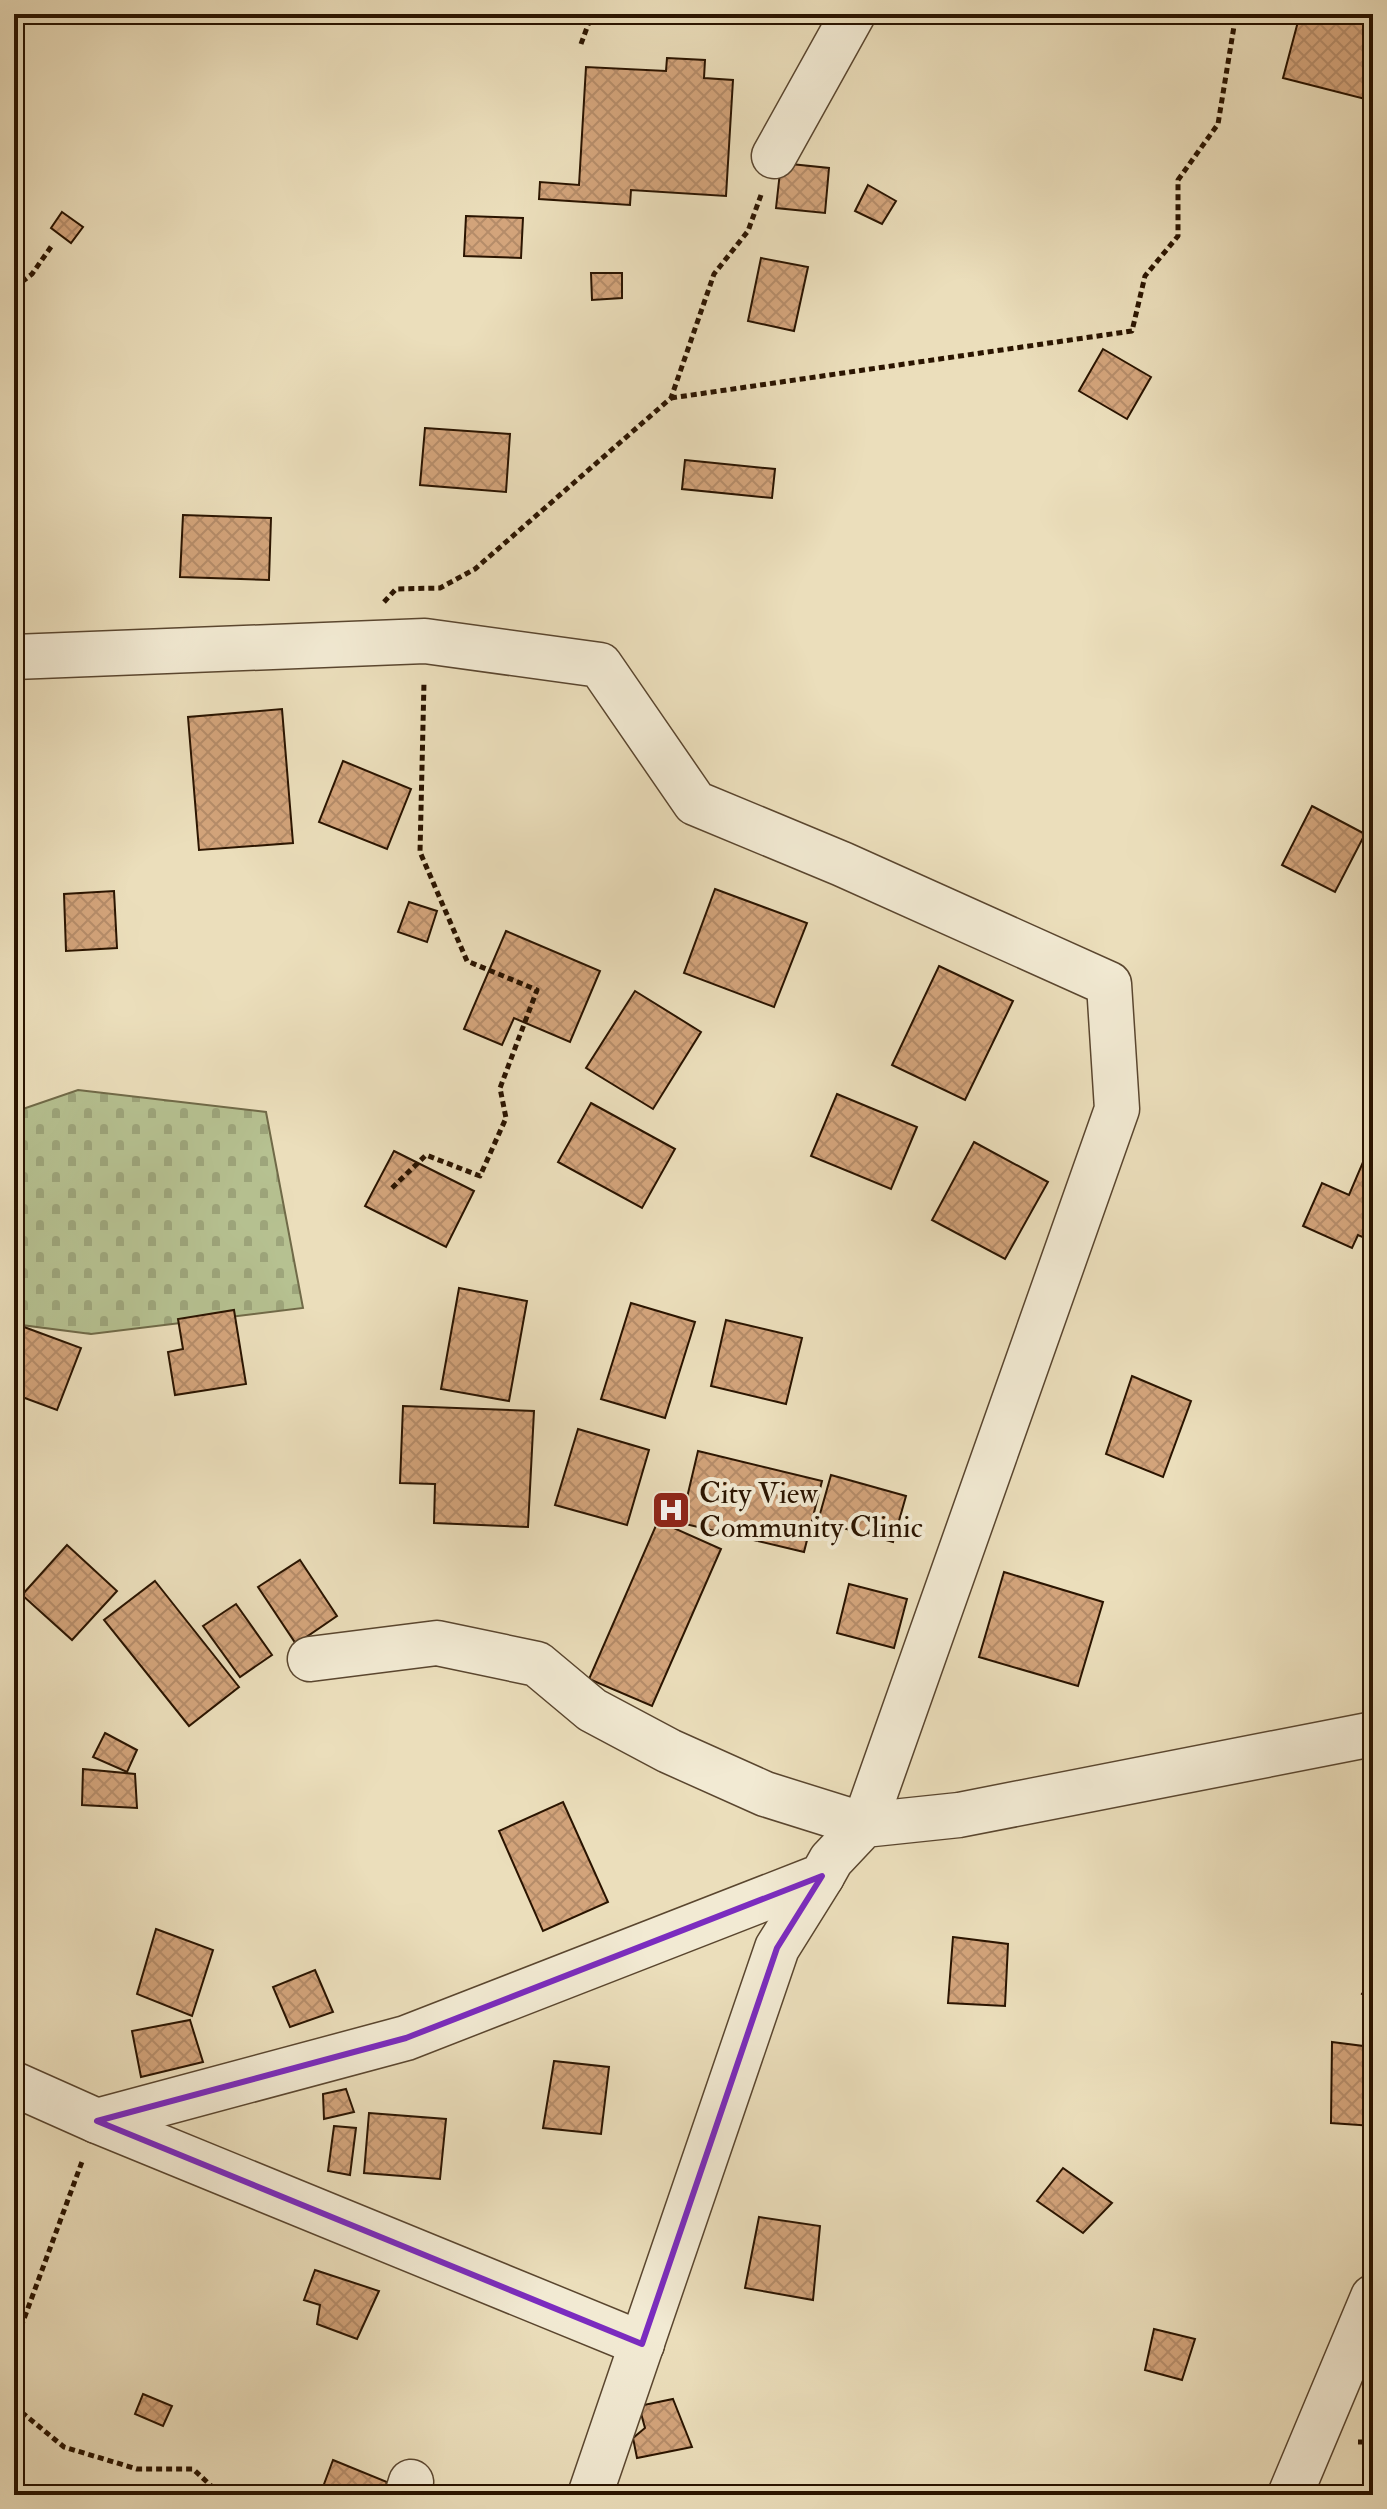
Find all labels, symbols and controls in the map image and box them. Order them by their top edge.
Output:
place label: City View Community Clinic [699,1475,923,1546]
hospital icon: City View Community Clinic [650,1489,692,1531]

